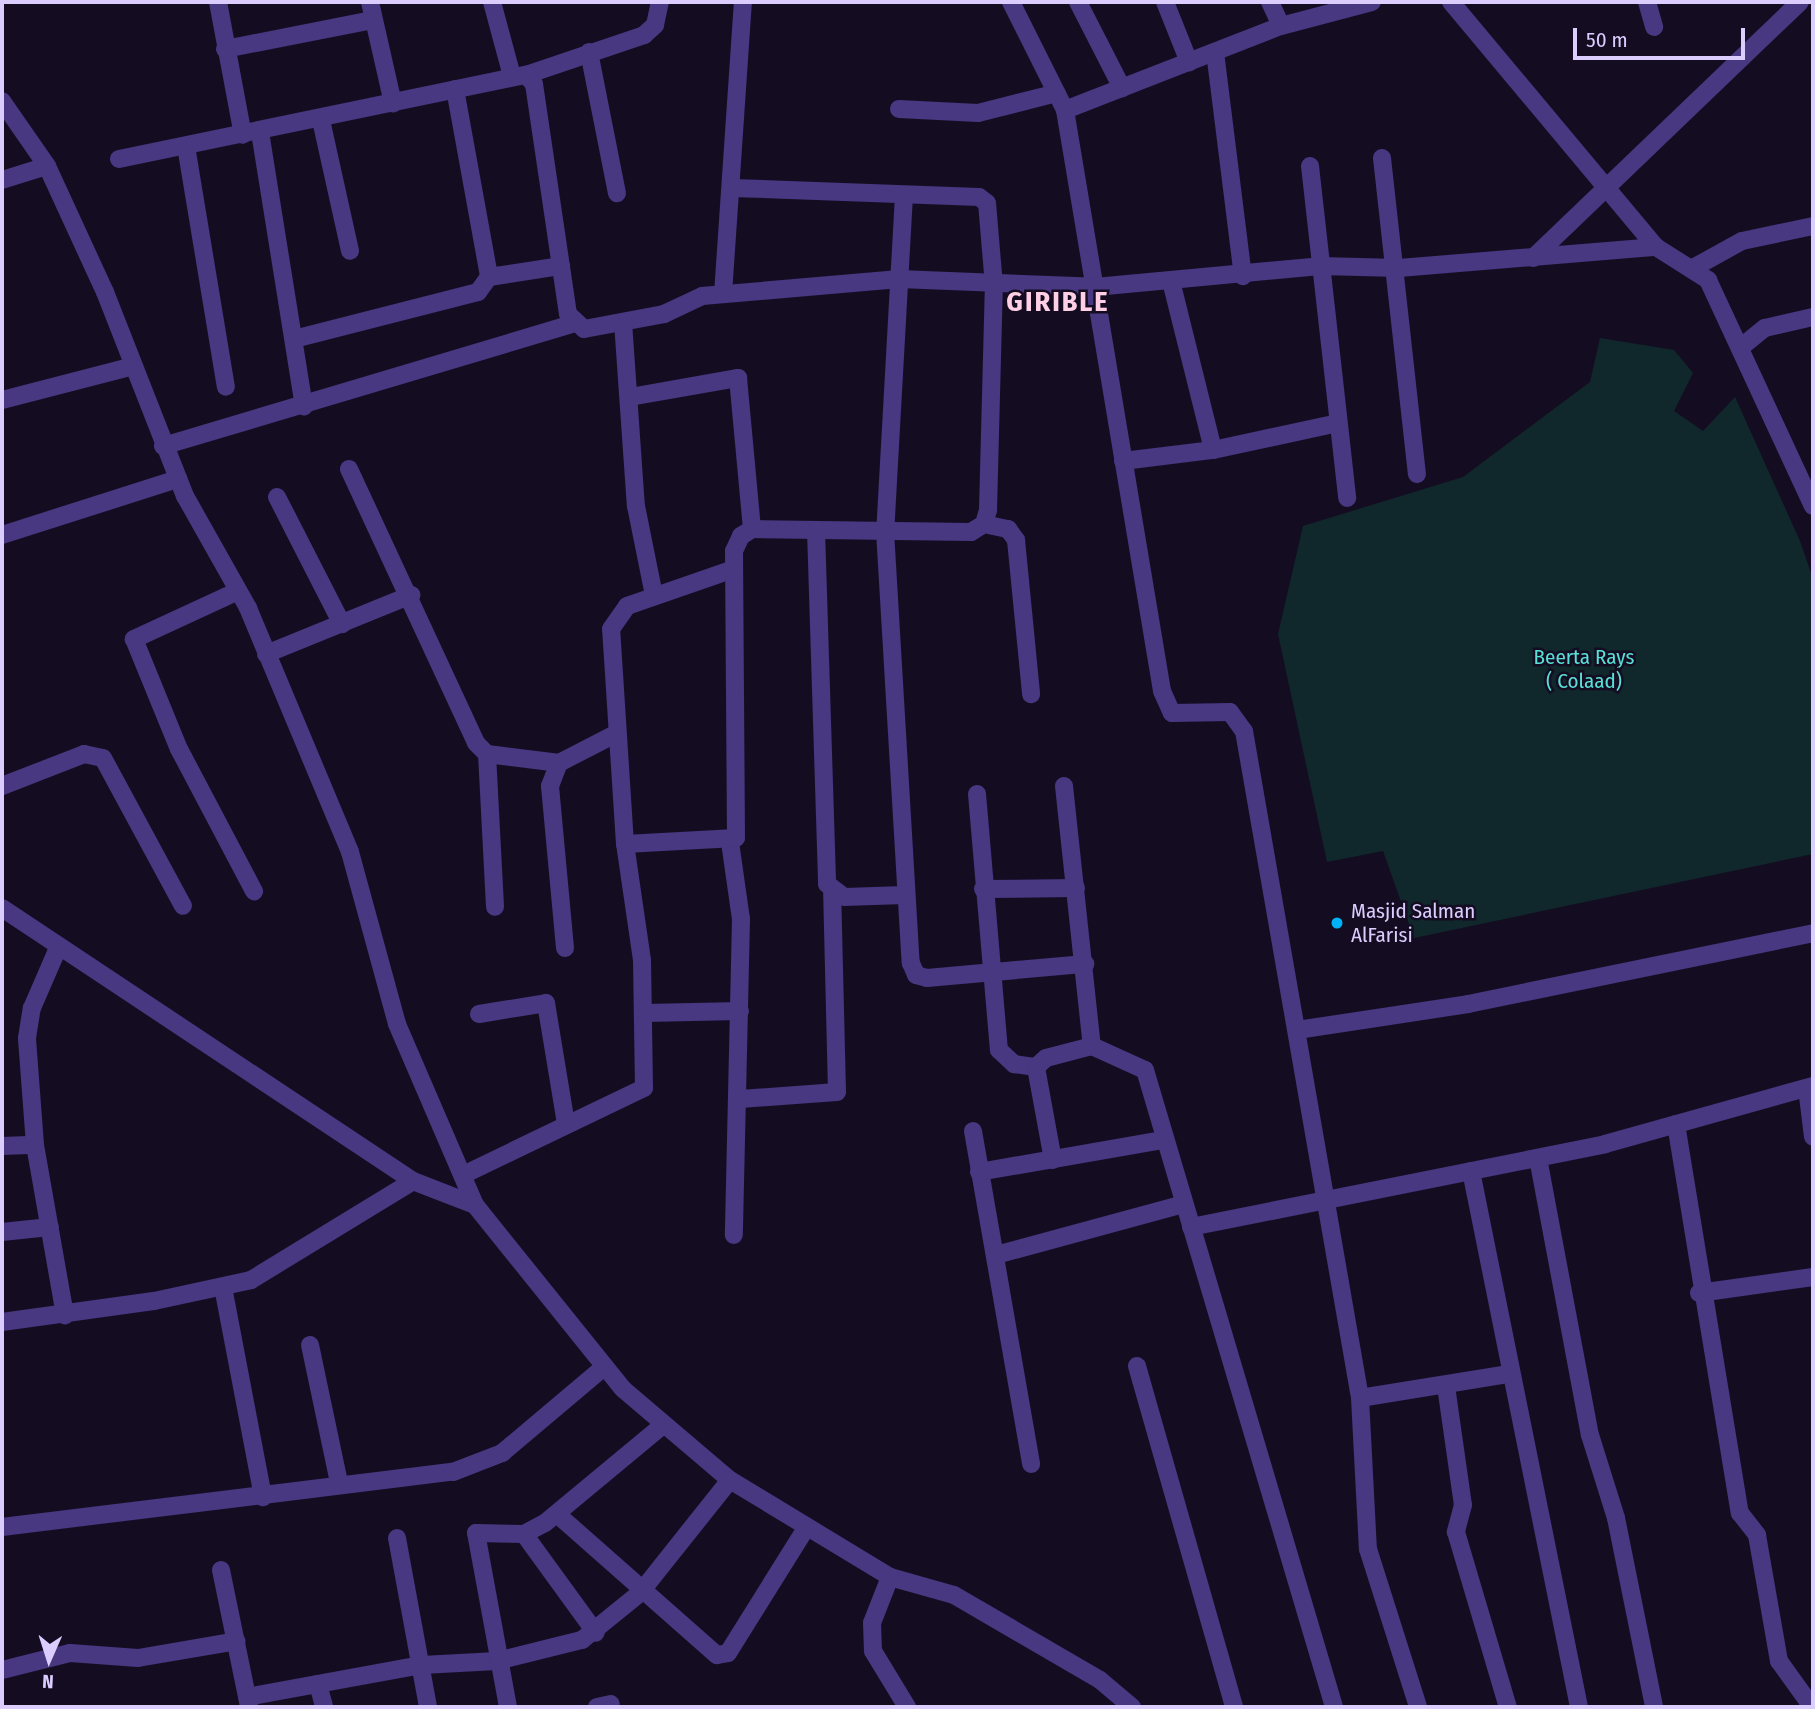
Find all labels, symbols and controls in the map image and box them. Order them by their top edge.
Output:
scale bar [1577,14,1748,58]
text: 50 m [1586,27,1628,53]
district label: GIRIBLE [1007,285,1109,319]
park label: Beerta Rays ( Colaad) [1534,644,1634,694]
place label: Masjid Salman AlFarisi [1351,898,1475,948]
marker: Masjid Salman AlFarisi [1329,915,1345,931]
north arrow [14,1625,84,1695]
text: N [42,1670,54,1693]

